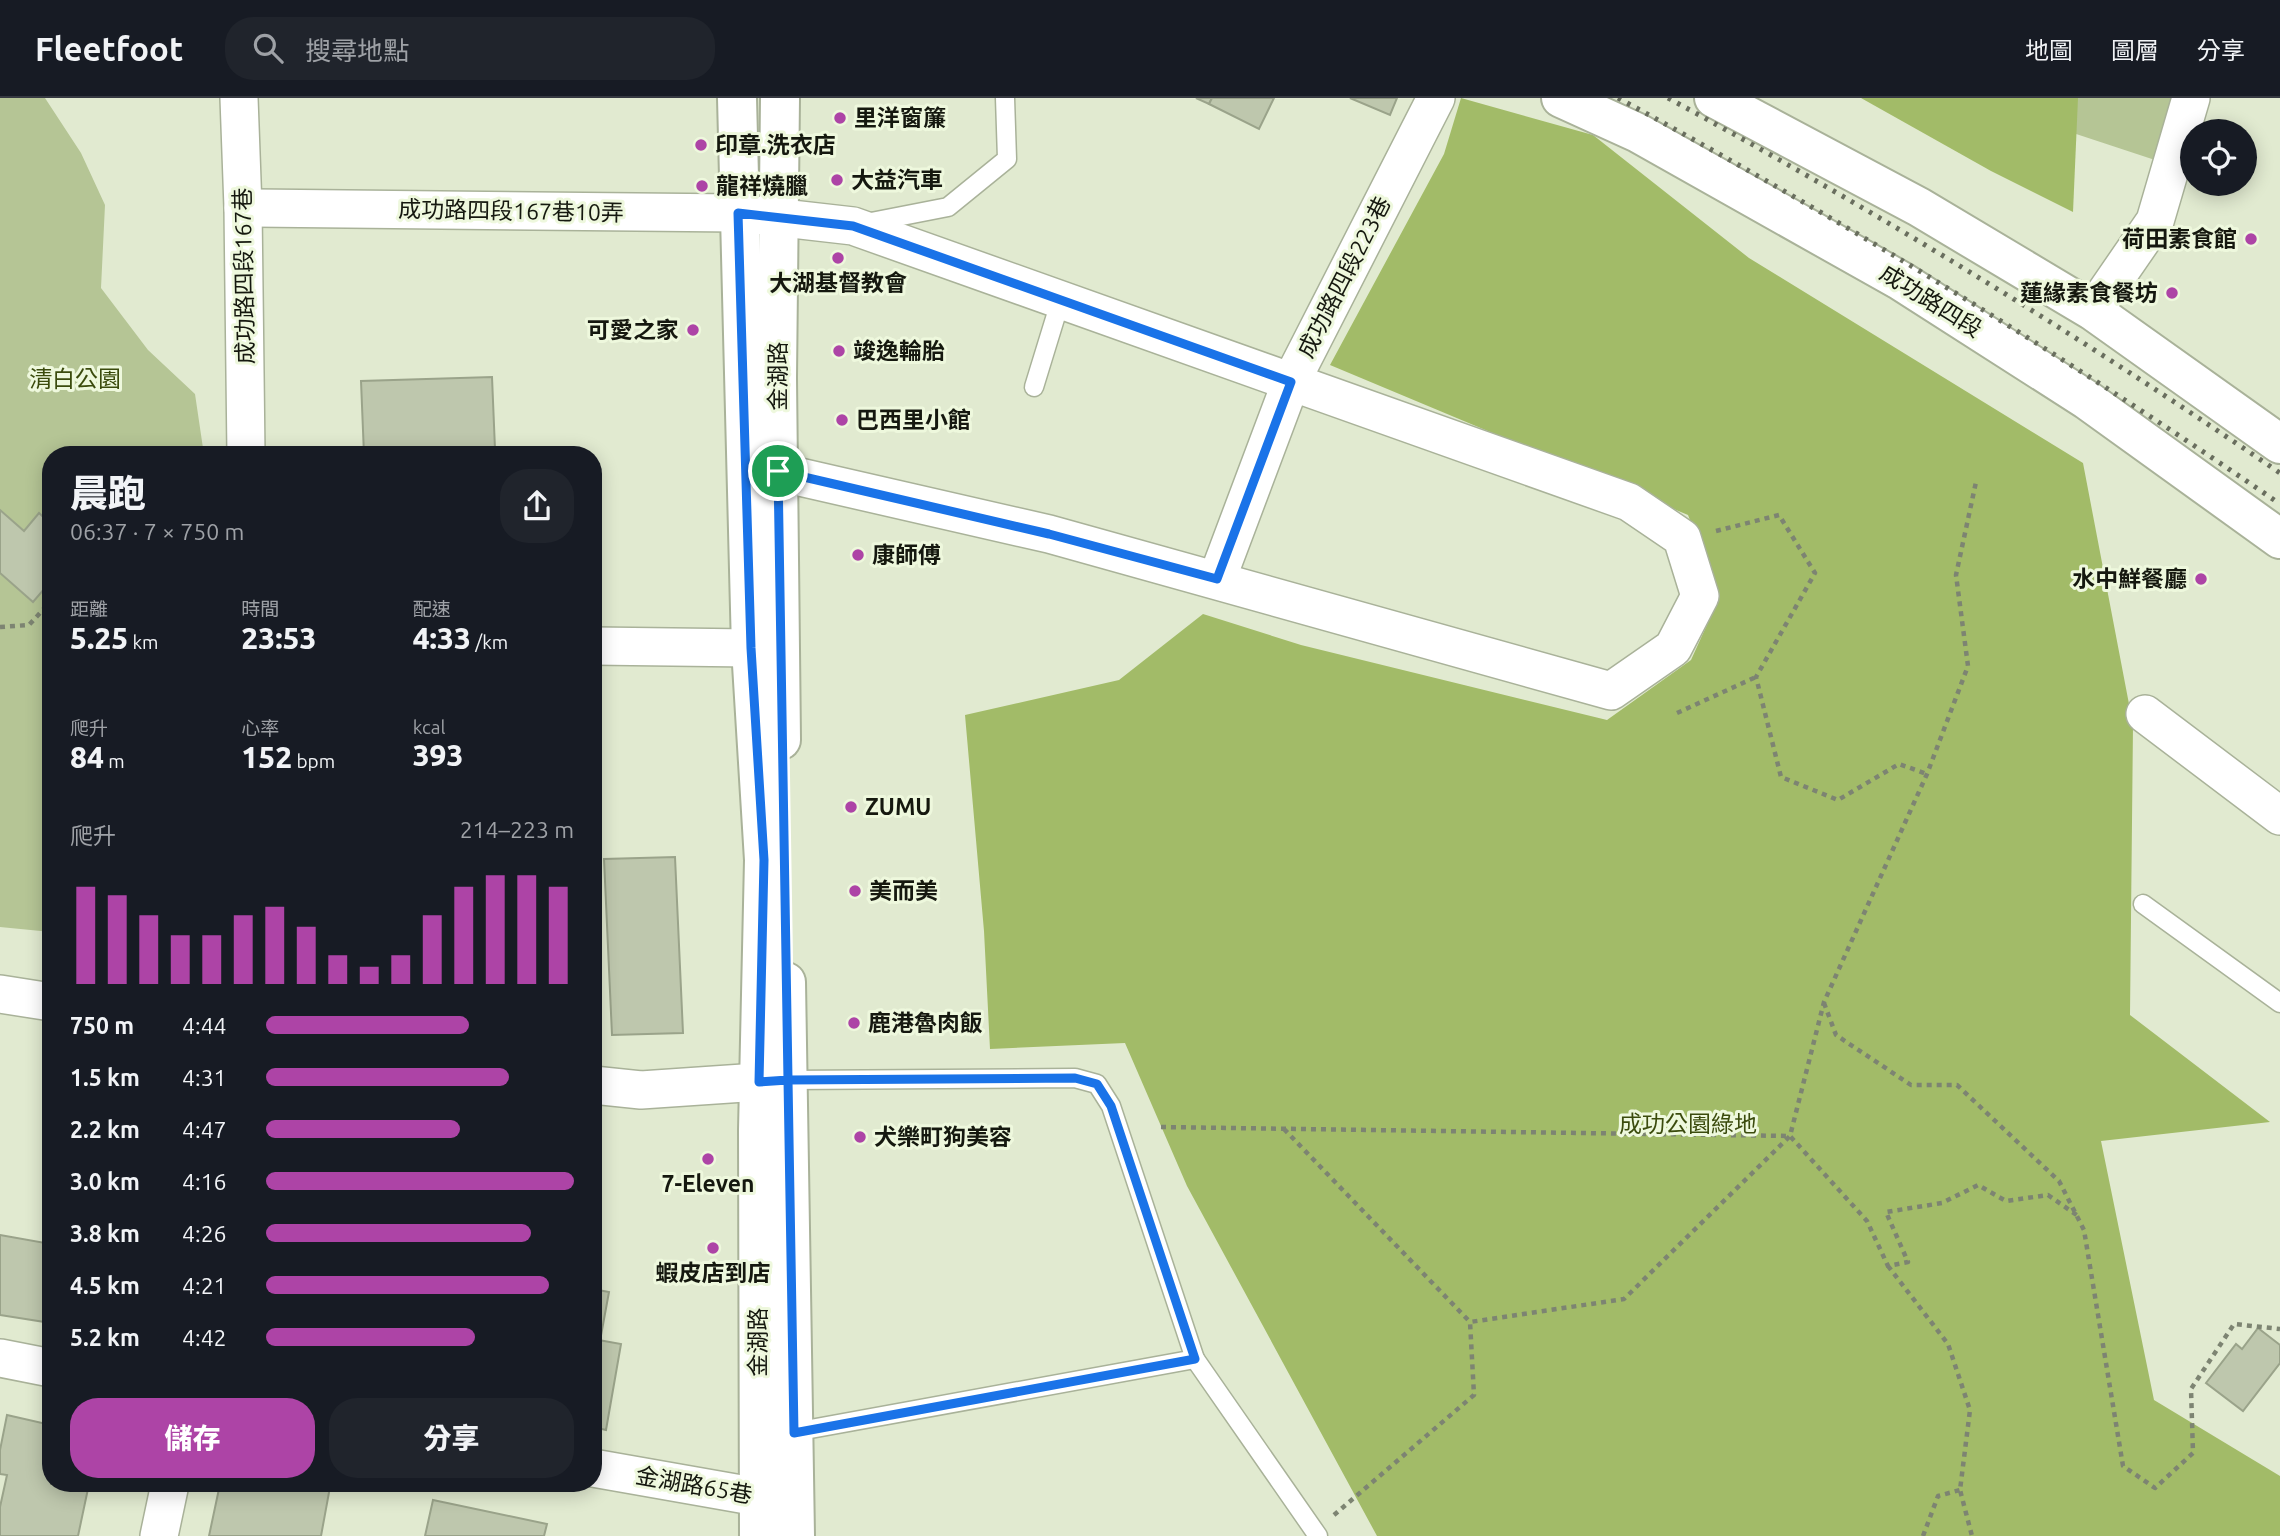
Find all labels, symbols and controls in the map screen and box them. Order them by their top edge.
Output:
search box [225,17,715,80]
icon: search [249,29,287,67]
text: Fleetfoot [35,30,183,67]
text: 搜尋地點 [305,36,409,65]
text: 地圖 [2025,37,2073,64]
text: 圖層 [2111,37,2159,64]
text: 分享 [2197,37,2245,64]
place label: 里洋窗簾 [854,105,946,130]
marker: 里洋窗簾 [832,110,848,126]
map controls [2180,119,2257,196]
button: locate [2180,119,2257,196]
place label: 印章.洗衣店 [715,132,836,157]
marker: 印章.洗衣店 [693,137,709,153]
place label: 大益汽車 [851,167,943,192]
marker: 大益汽車 [829,172,845,188]
place label: 龍祥燒臘 [716,173,808,198]
marker: 龍祥燒臘 [694,178,710,194]
street label: 成功路四段167巷 [229,187,258,365]
street label: 成功路四段223巷 [1292,192,1395,361]
street label: 成功路四段167巷10弄 [398,196,624,225]
place label: 荷田素食館 [2122,226,2237,251]
marker: 荷田素食館 [2243,231,2259,247]
marker: 大湖基督教會 [830,250,846,266]
street label: 成功路四段 [1876,260,1987,342]
place label: 大湖基督教會 [769,270,907,295]
place label: 蓮緣素食餐坊 [2020,280,2158,305]
marker: 蓮緣素食餐坊 [2164,285,2180,301]
place label: 可愛之家 [587,317,679,342]
marker: 可愛之家 [685,322,701,338]
place label: 竣逸輪胎 [853,338,945,363]
street label: 金湖路 [765,342,790,411]
marker: 竣逸輪胎 [831,343,847,359]
park label: 清白公園 [29,366,121,391]
place label: 巴西里小館 [856,407,971,432]
marker: 巴西里小館 [834,412,850,428]
pin [748,441,808,501]
icon: arrive [759,452,797,490]
button: share [500,469,574,543]
text: 晨跑 [70,472,146,514]
text: 06:37 · 7 × 750 m [70,519,244,544]
place label: 康師傅 [872,542,941,567]
marker: 康師傅 [850,547,866,563]
place label: 水中鮮餐廳 [2072,566,2187,591]
marker: 水中鮮餐廳 [2193,571,2209,587]
text: 距離 [70,598,108,620]
text: 時間 [241,598,279,620]
text: 配速 [413,598,451,620]
text: 5.25 [70,621,128,655]
text: 23:53 [241,621,316,655]
text: 4:33 [413,621,471,655]
text: km [128,631,158,653]
text: /km [471,631,508,653]
text: kcal [413,716,445,738]
text: 爬升 [70,717,108,739]
text: 心率 [241,717,279,739]
text: 393 [413,738,463,772]
text: 84 [70,740,104,774]
text: 152 [241,740,292,774]
text: m [104,750,125,772]
text: bpm [292,750,335,772]
place label: ZUMU [865,794,932,819]
marker: ZUMU [843,799,859,815]
text: 214–223 m [460,817,574,842]
text: 爬升 [70,823,116,848]
place label: 美而美 [869,878,938,903]
marker: 美而美 [847,883,863,899]
place label: 鹿港魯肉飯 [868,1010,983,1035]
text: 750 m [70,1013,134,1038]
text: 4:44 [182,1013,227,1038]
marker: 鹿港魯肉飯 [846,1015,862,1031]
text: 1.5 km [70,1065,140,1090]
text: 4:31 [182,1065,227,1090]
park label: 成功公園綠地 [1619,1111,1757,1136]
text: 2.2 km [70,1117,140,1142]
text: 4:47 [182,1117,227,1142]
place label: 犬樂町狗美容 [874,1124,1012,1149]
marker: 犬樂町狗美容 [852,1129,868,1145]
marker: 7-Eleven [700,1151,716,1167]
text: 3.0 km [70,1169,140,1194]
text: 4:16 [182,1169,227,1194]
place label: 7-Eleven [661,1171,755,1196]
text: 3.8 km [70,1221,140,1246]
text: 4:26 [182,1221,227,1246]
marker: 蝦皮店到店 [705,1240,721,1256]
place label: 蝦皮店到店 [656,1260,771,1285]
text: 4.5 km [70,1273,140,1298]
text: 4:21 [182,1273,227,1298]
street label: 金湖路 [745,1308,770,1377]
text: 5.2 km [70,1325,140,1350]
text: 4:42 [182,1325,227,1350]
button: 儲存 [70,1398,315,1478]
button: 分享 [329,1398,574,1478]
street label: 金湖路65巷 [634,1462,754,1507]

